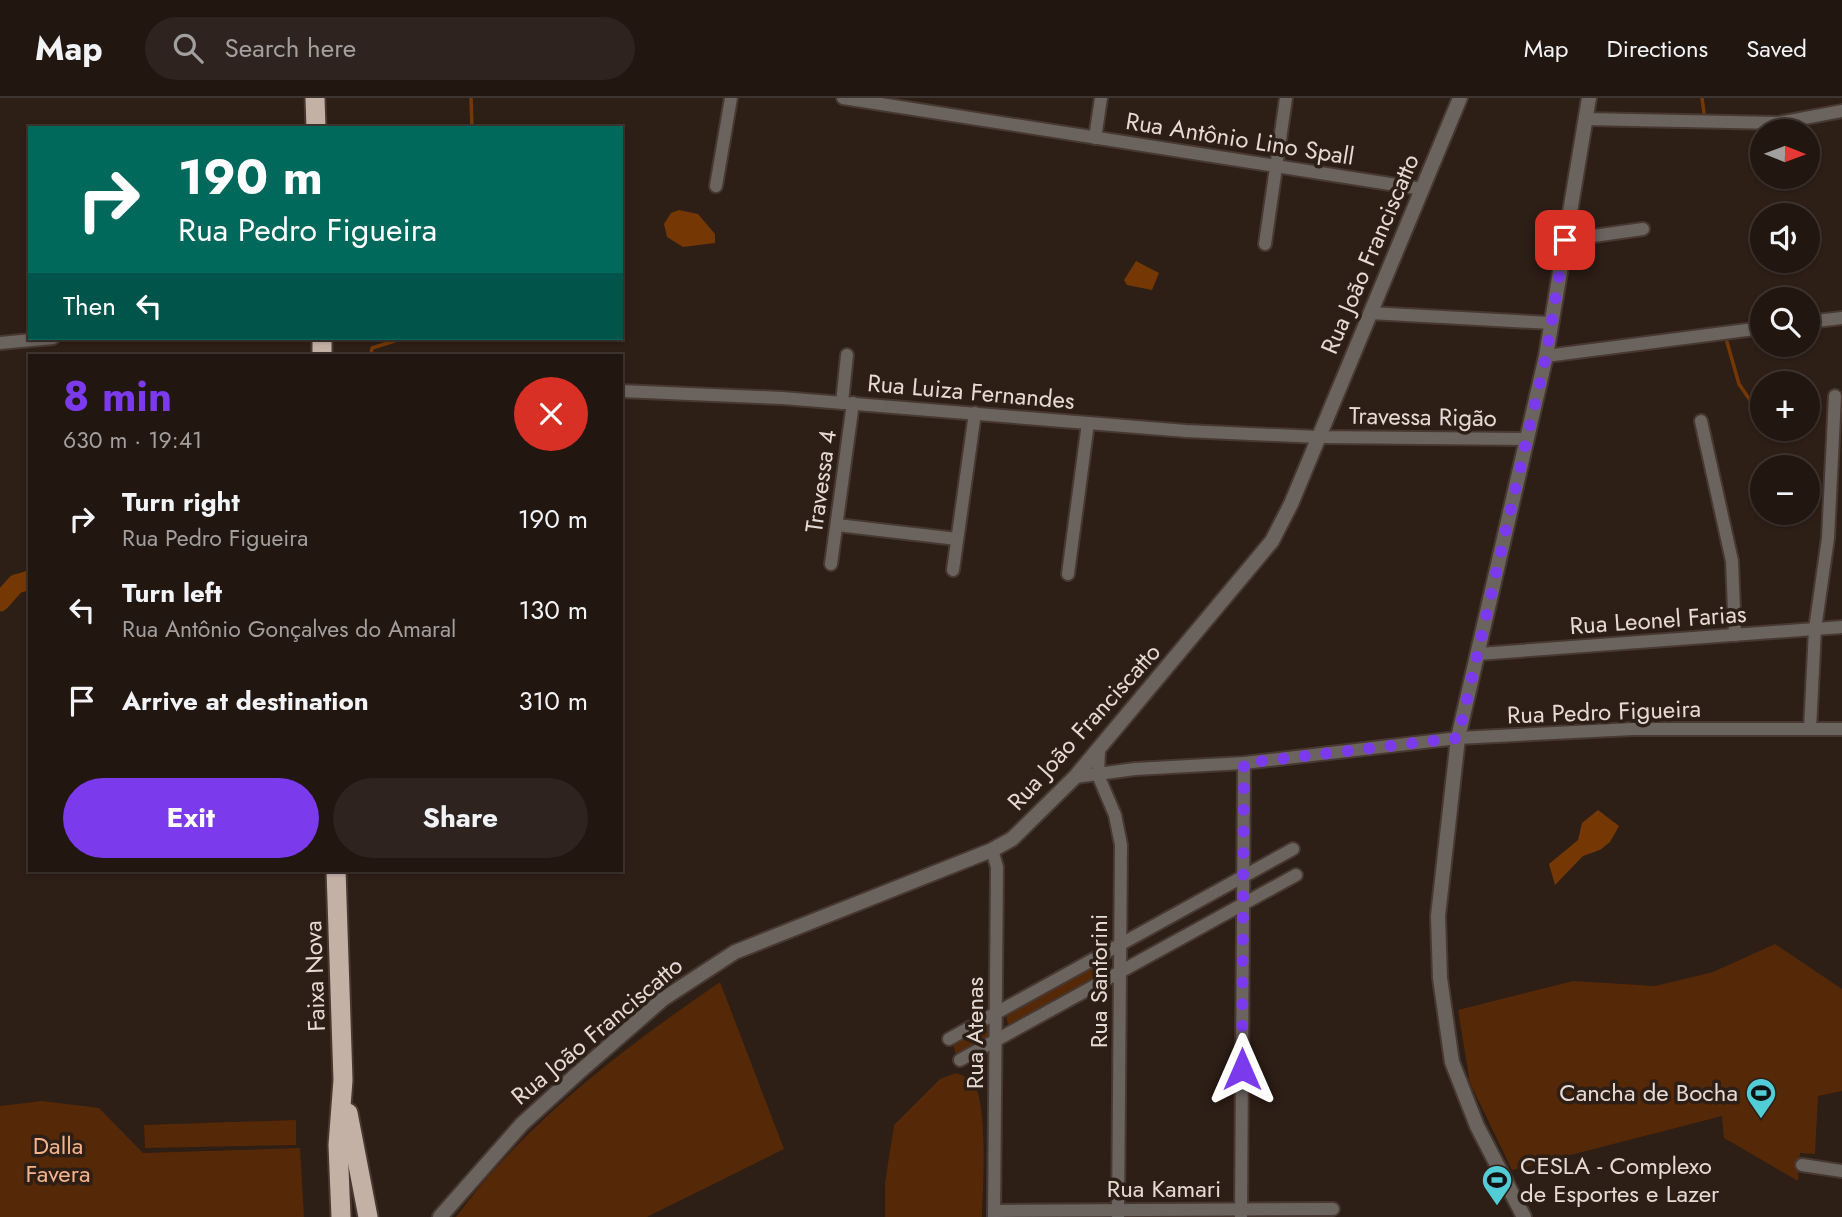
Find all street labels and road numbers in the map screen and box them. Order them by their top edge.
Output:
street label: Rua Antônio Lino Spall [1123,103,1357,174]
street label: Rua João Franciscatto [1312,148,1428,359]
street label: Rua Luiza Fernandes [866,365,1076,418]
street label: Travessa Rigão [1349,398,1497,435]
street label: Travessa 4 [796,427,845,535]
street label: Rua Leonel Farias [1568,596,1748,643]
street label: Rua João Franciscatto [999,635,1168,818]
street label: Rua Pedro Figueira [1506,691,1702,732]
street label: Rua Santorini [1081,914,1116,1048]
street label: Faixa Nova [295,920,334,1032]
street label: Rua João Franciscatto [503,948,690,1113]
street label: Rua Atenas [957,977,992,1089]
street label: Rua Kamari [1107,1171,1221,1206]

